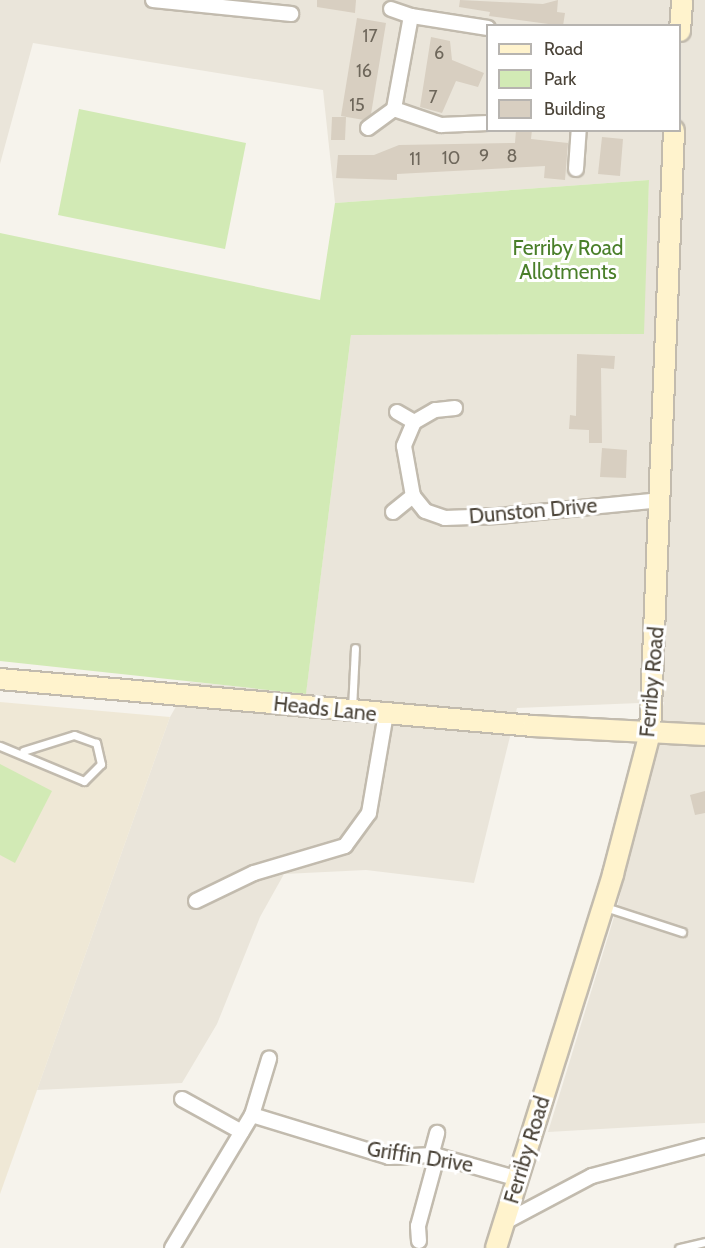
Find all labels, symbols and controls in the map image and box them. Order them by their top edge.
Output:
legend [486,24,681,132]
house number: 17 [363,25,377,47]
text: Road [544,38,583,60]
house number: 6 [434,42,444,64]
house number: 16 [356,60,372,82]
text: Park [544,68,576,90]
house number: 7 [428,86,438,108]
house number: 15 [349,94,365,116]
text: Building [544,98,605,120]
house number: 9 [479,145,489,167]
house number: 8 [507,145,517,167]
house number: 10 [442,147,460,169]
house number: 11 [409,148,421,170]
park label: Ferriby Road Allotments [513,235,623,285]
street label: Dunston Drive [468,493,598,529]
street label: Ferriby Road [635,626,669,738]
street label: Heads Lane [272,691,378,727]
street label: Ferriby Road [499,1093,555,1207]
street label: Griffin Drive [365,1136,475,1178]

